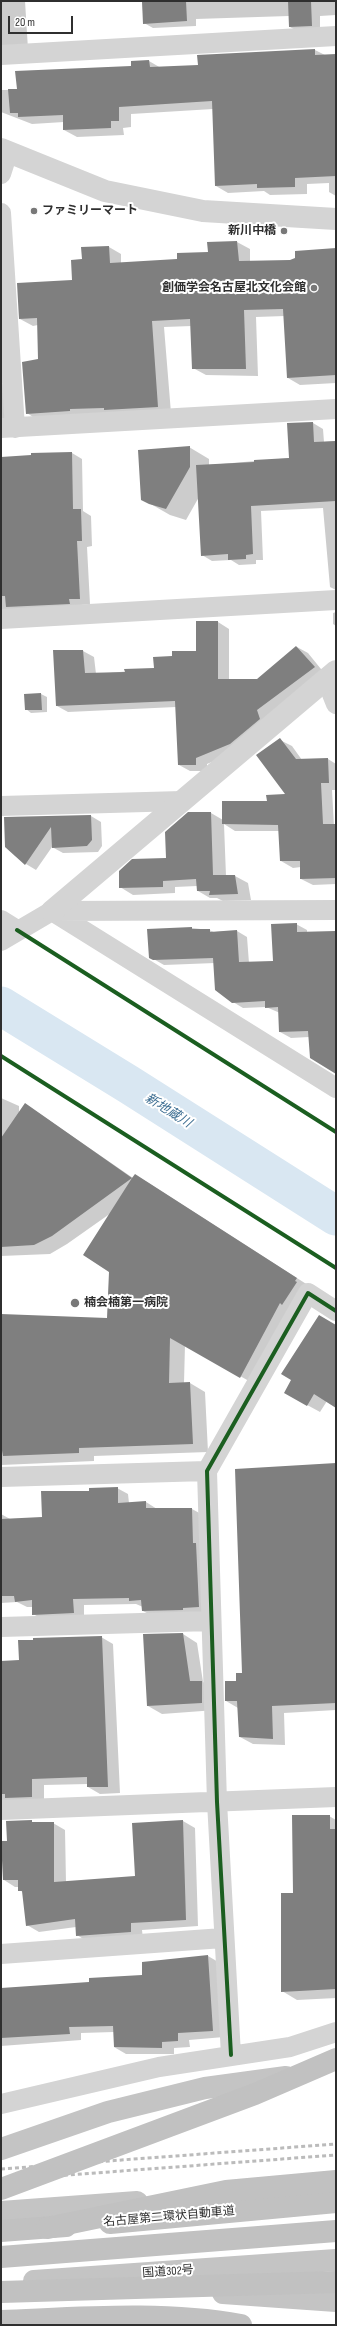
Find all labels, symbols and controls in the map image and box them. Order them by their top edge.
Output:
scale bar [10,8,75,34]
text: 20 m [15,15,35,30]
place label: ファミリーマート [42,204,138,218]
marker: ファミリーマート [29,206,39,216]
place label: 新川中橋 [228,224,276,238]
marker: 新川中橋 [279,226,289,236]
place label: 創価学会名古屋北文化会館 [162,281,306,295]
marker: 創価学会名古屋北文化会館 [309,283,319,293]
water label: 新地蔵川 [142,1091,194,1131]
place label: 楠会楠第一病院 [84,1296,168,1310]
marker: 楠会楠第一病院 [69,1297,81,1309]
street label: 名古屋第二環状自動車道 [103,2204,235,2230]
street label: 国道302号 [142,2263,194,2281]

